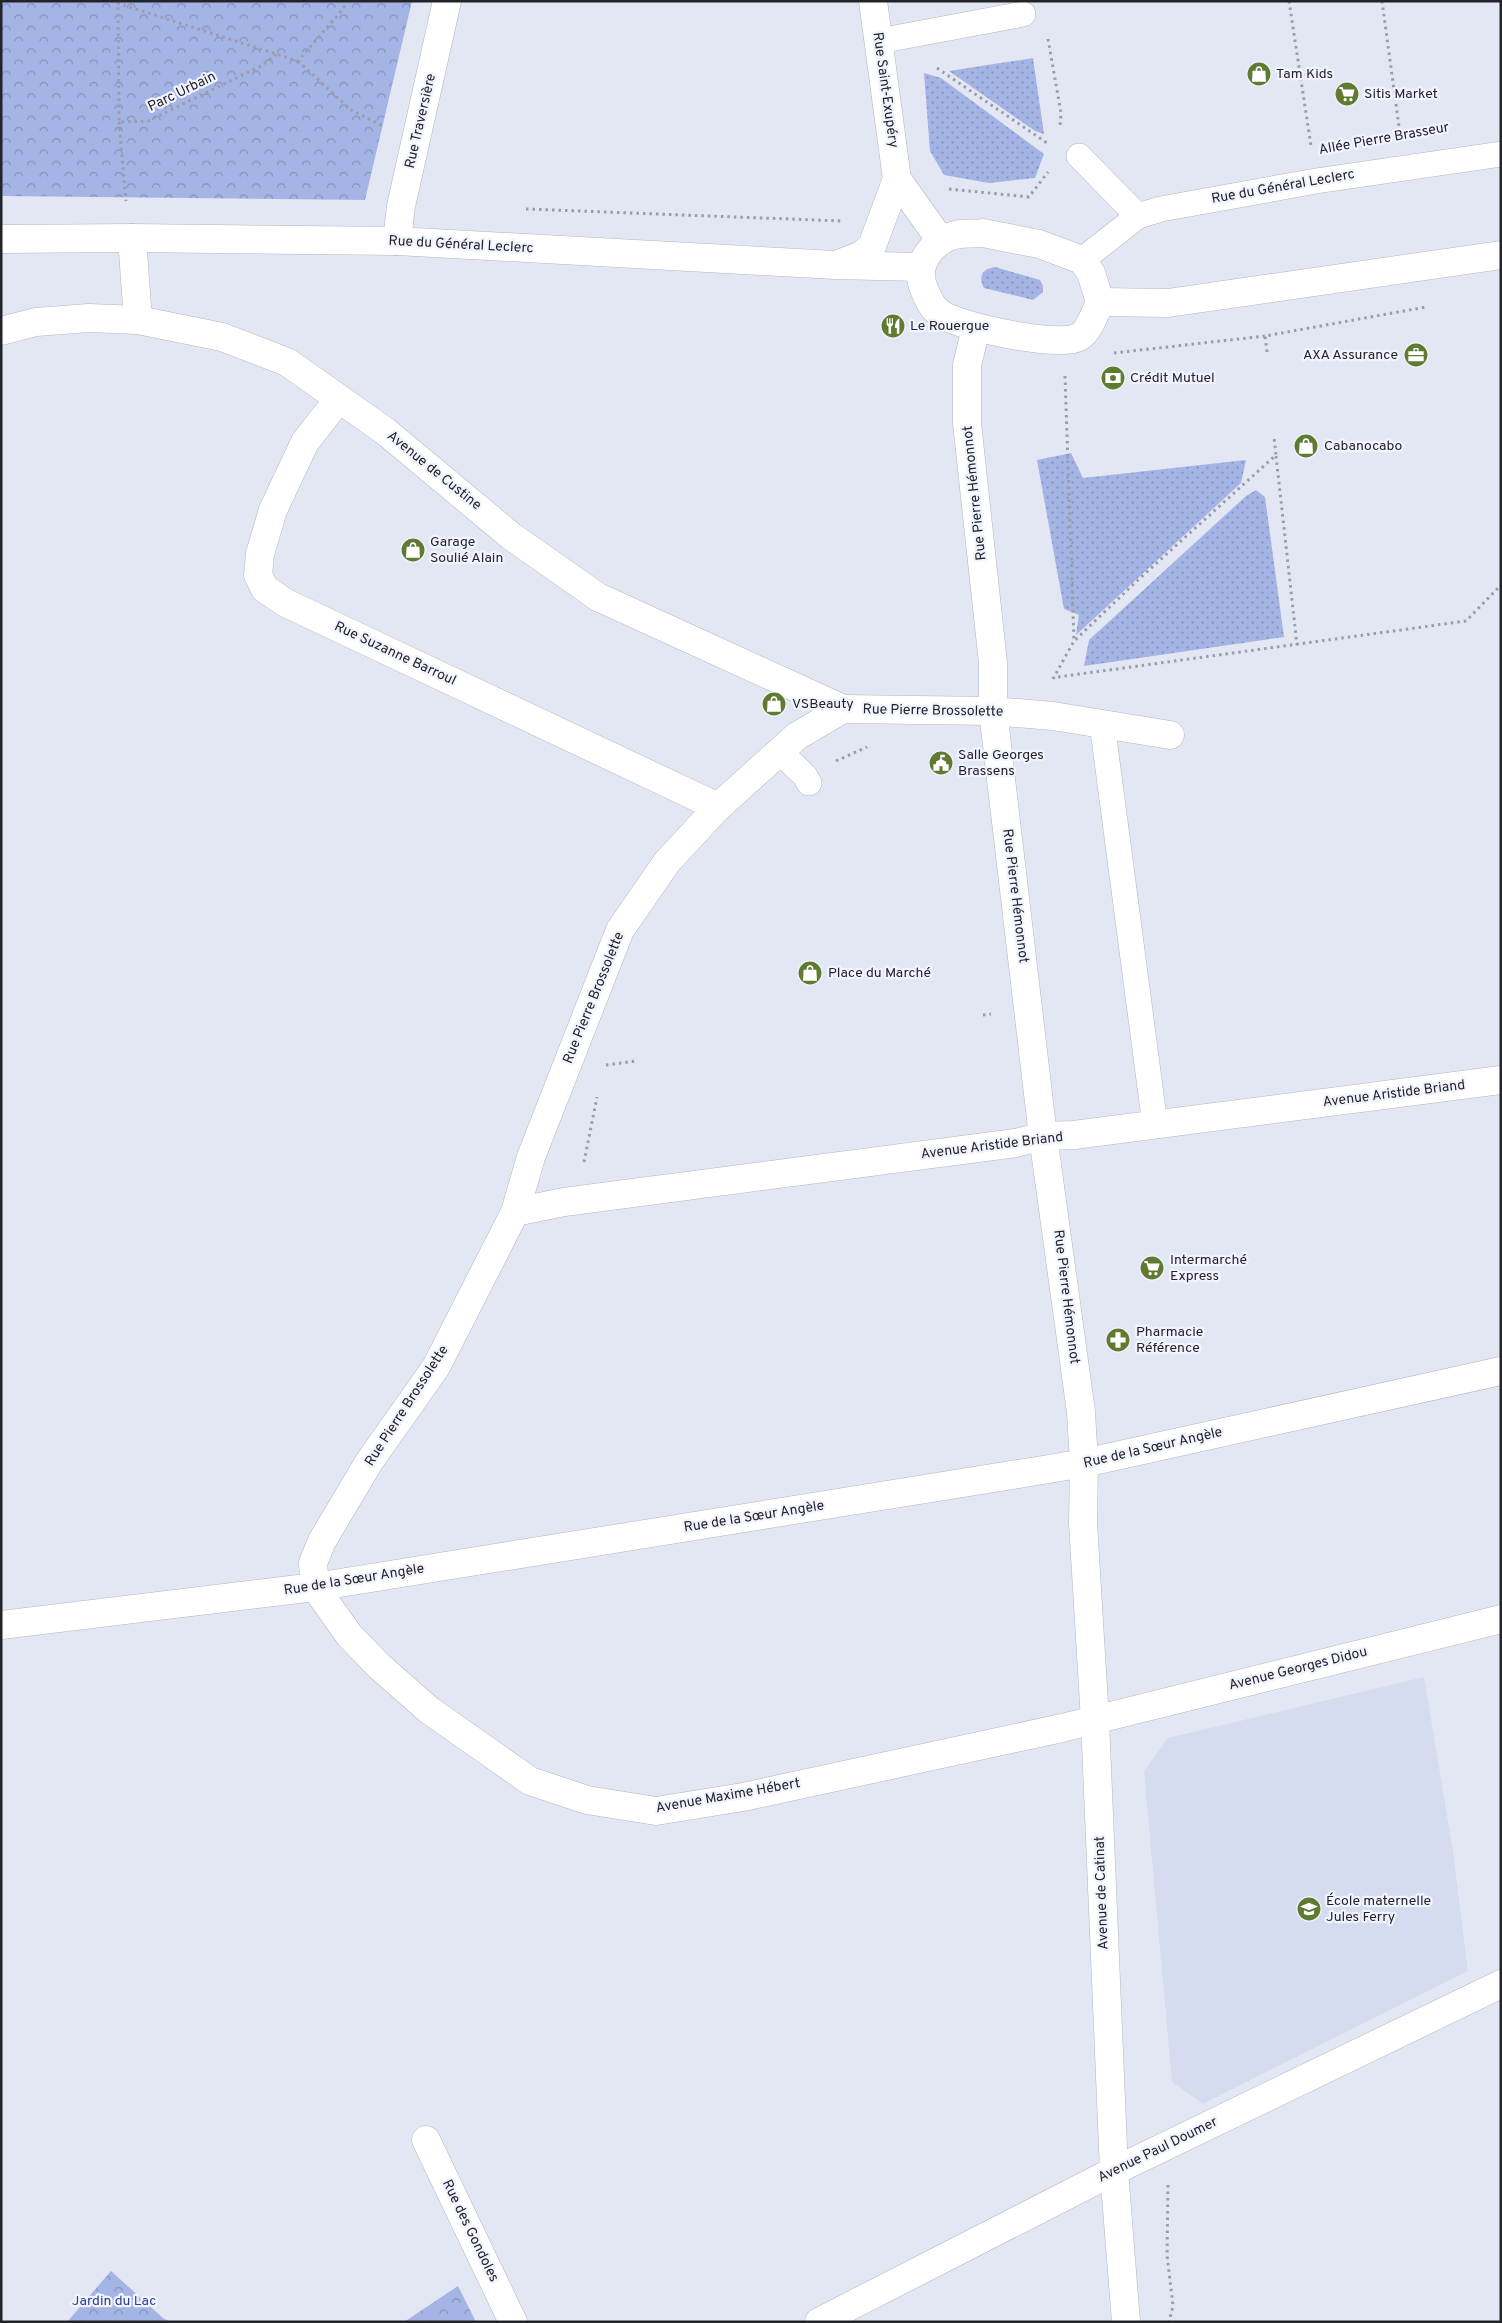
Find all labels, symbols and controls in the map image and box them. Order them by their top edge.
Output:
street label: Rue Saint-Exupéry [868,31,902,149]
shop icon: Tam Kids [1246,61,1272,87]
place label: Tam Kids [1276,66,1333,83]
street label: Parc Urbain [145,68,219,116]
street label: Rue Traversière [402,72,440,170]
supermarket icon: Sitis Market [1334,81,1360,107]
place label: Sitis Market [1364,86,1438,103]
street label: Allée Pierre Brasseur [1317,119,1451,159]
street label: Rue du Général Leclerc [1210,166,1356,208]
street label: Rue du Général Leclerc [388,233,534,257]
restaurant icon: Le Rouergue [880,313,906,339]
place label: Le Rouergue [910,318,989,335]
office icon: AXA Assurance [1403,342,1429,368]
place label: AXA Assurance [1303,347,1398,364]
bank icon: Crédit Mutuel [1100,365,1126,391]
place label: Crédit Mutuel [1130,370,1215,387]
street label: Rue Pierre Hémonnot [959,425,991,561]
street label: Avenue de Custine [383,428,485,514]
shop icon: Cabanocabo [1293,433,1319,459]
place label: Cabanocabo [1324,438,1402,455]
place label: Garage Soulié Alain [430,534,503,567]
shop icon: Garage Soulié Alain [400,537,426,563]
street label: Rue Suzanne Barroul [331,618,459,690]
shop icon: VSBeauty [761,691,787,717]
place label: VSBeauty [792,696,854,713]
street label: Rue Pierre Brossolette [863,701,1003,721]
place label: Salle Georges Brassens [958,747,1044,780]
public building icon: Salle Georges Brassens [928,750,954,776]
street label: Rue Pierre Hémonnot [998,828,1032,964]
street label: Rue Pierre Brossolette [560,930,628,1066]
shop icon: Place du Marché [797,960,823,986]
place label: Place du Marché [828,965,931,982]
street label: Avenue Aristide Briand [1322,1077,1466,1111]
street label: Avenue Aristide Briand [920,1129,1064,1163]
street label: Rue Pierre Hémonnot [1049,1229,1083,1365]
place label: Intermarché Express [1170,1252,1247,1285]
supermarket icon: Intermarché Express [1139,1255,1165,1281]
place label: Pharmacie Référence [1136,1324,1203,1357]
pharmacy icon: Pharmacie Référence [1105,1327,1131,1353]
street label: Rue Pierre Brossolette [362,1342,452,1470]
street label: Rue de la Sœur Angèle [1082,1424,1224,1472]
street label: Rue de la Sœur Angèle [683,1497,825,1537]
street label: Rue de la Sœur Angèle [283,1560,425,1600]
street label: Avenue Georges Didou [1227,1644,1369,1694]
street label: Avenue Maxime Hébert [655,1775,801,1817]
street label: Avenue de Catinat [1092,1836,1112,1950]
place label: École maternelle Jules Ferry [1326,1892,1431,1926]
school or university icon: École maternelle Jules Ferry [1296,1896,1322,1922]
street label: Avenue Paul Doumer [1095,2113,1221,2186]
street label: Rue des Gondoles [438,2177,502,2285]
park label: Jardin du Lac [72,2293,156,2310]

